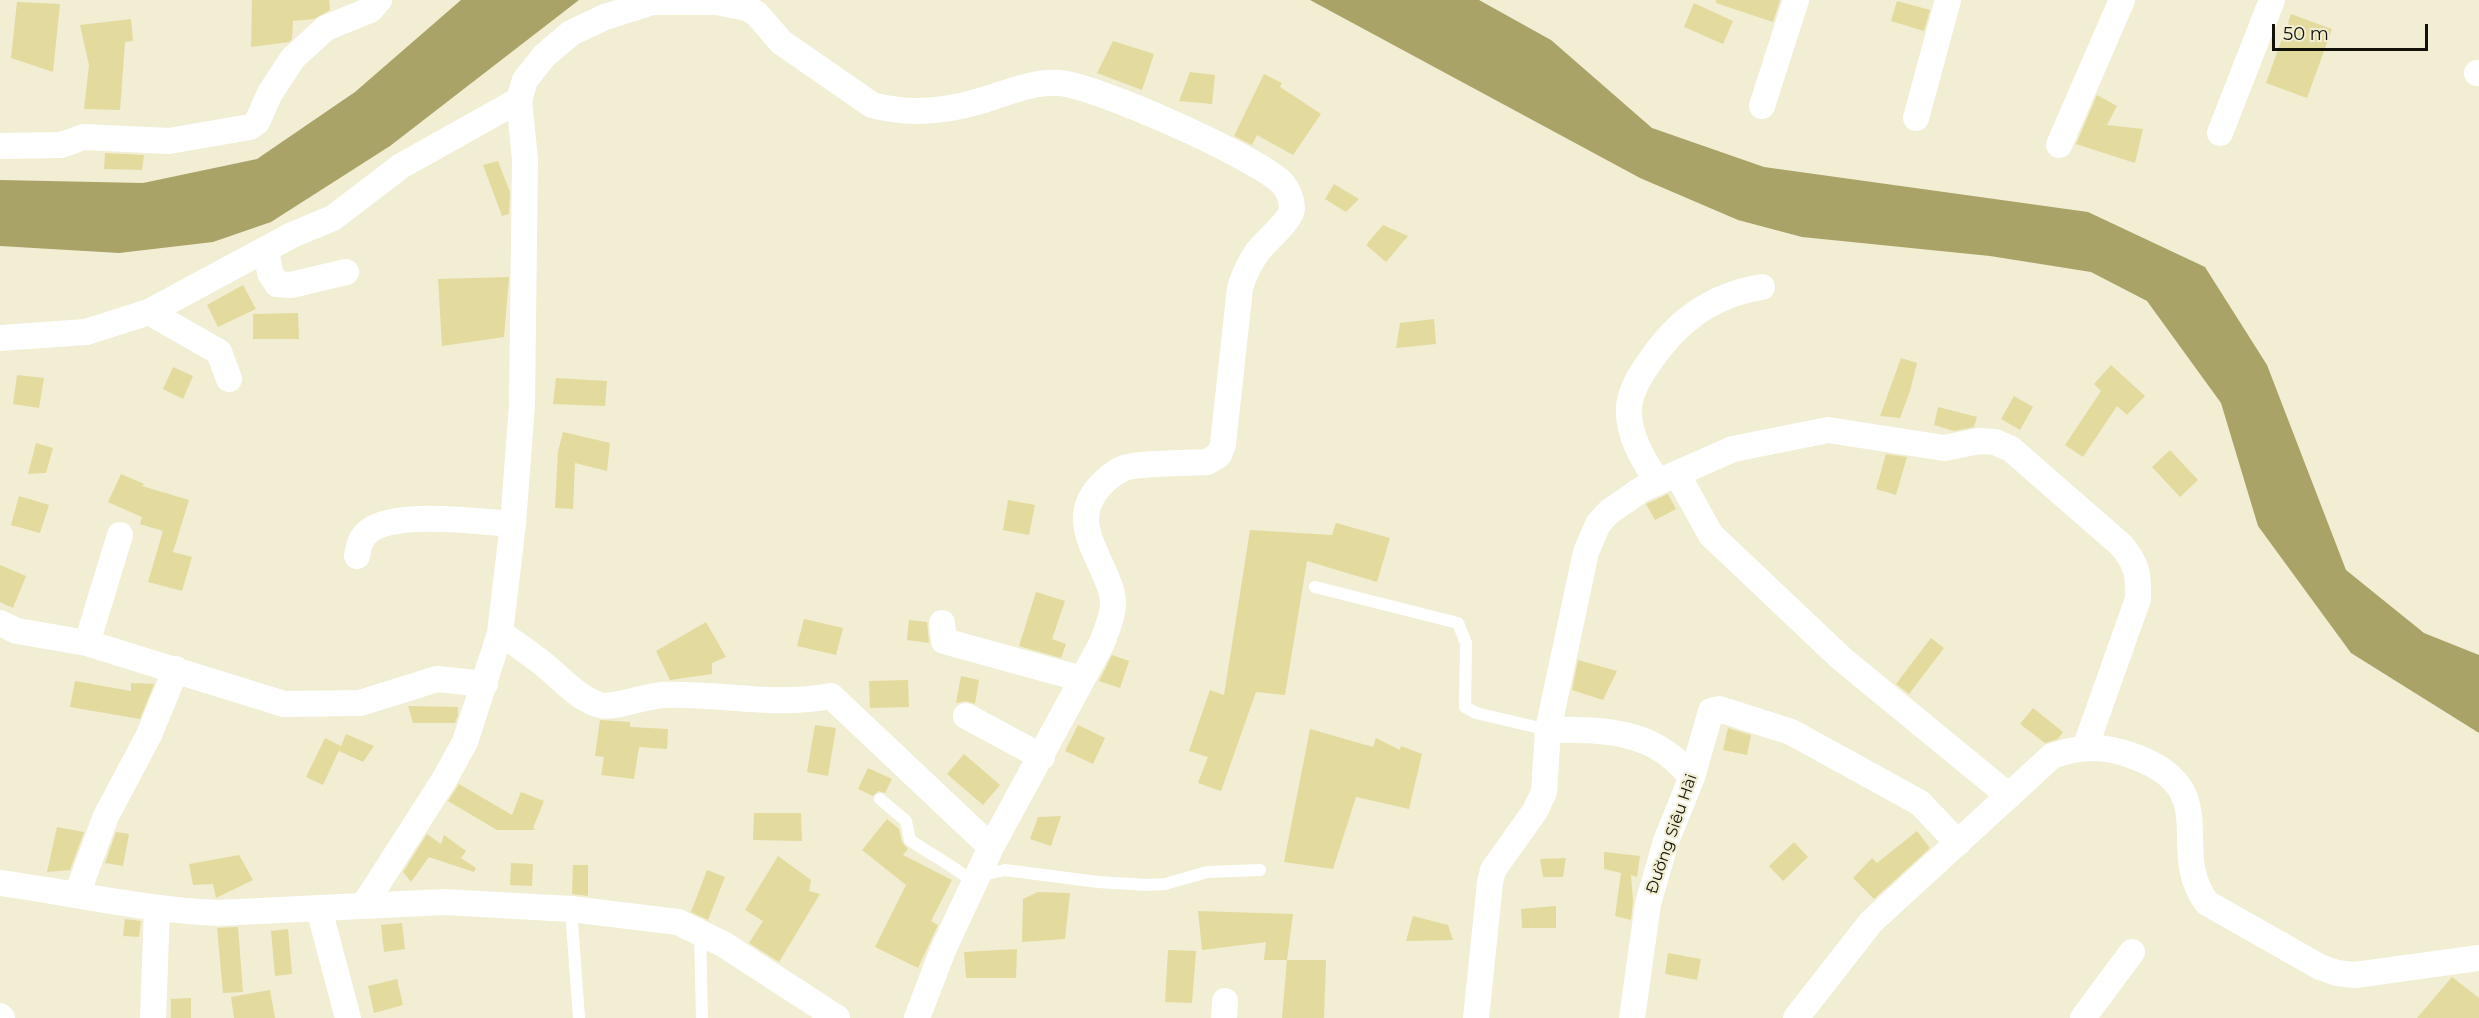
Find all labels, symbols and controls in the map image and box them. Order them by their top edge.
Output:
scale bar [2275,12,2431,50]
text: 50 m [2283,23,2329,45]
street label: Đường Siêu Hài [1643,772,1701,896]

